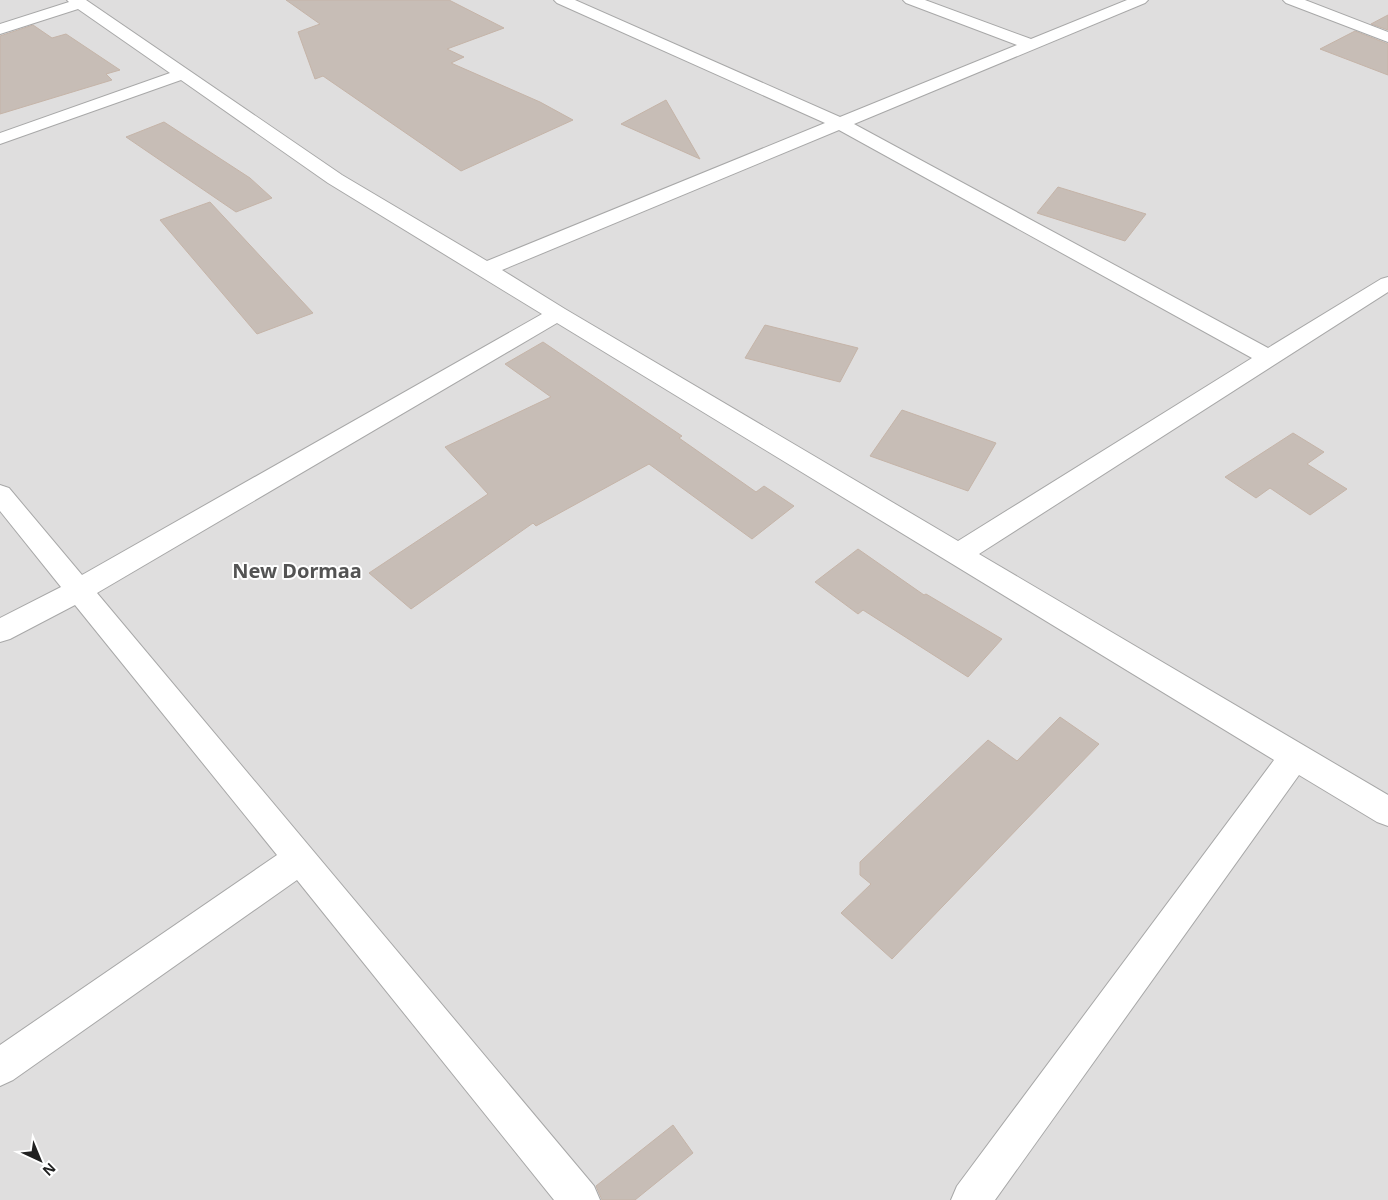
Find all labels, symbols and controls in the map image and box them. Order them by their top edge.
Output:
district label: New Dormaa [232,557,362,584]
north arrow [15,1135,65,1185]
text: N [39,1159,60,1181]

